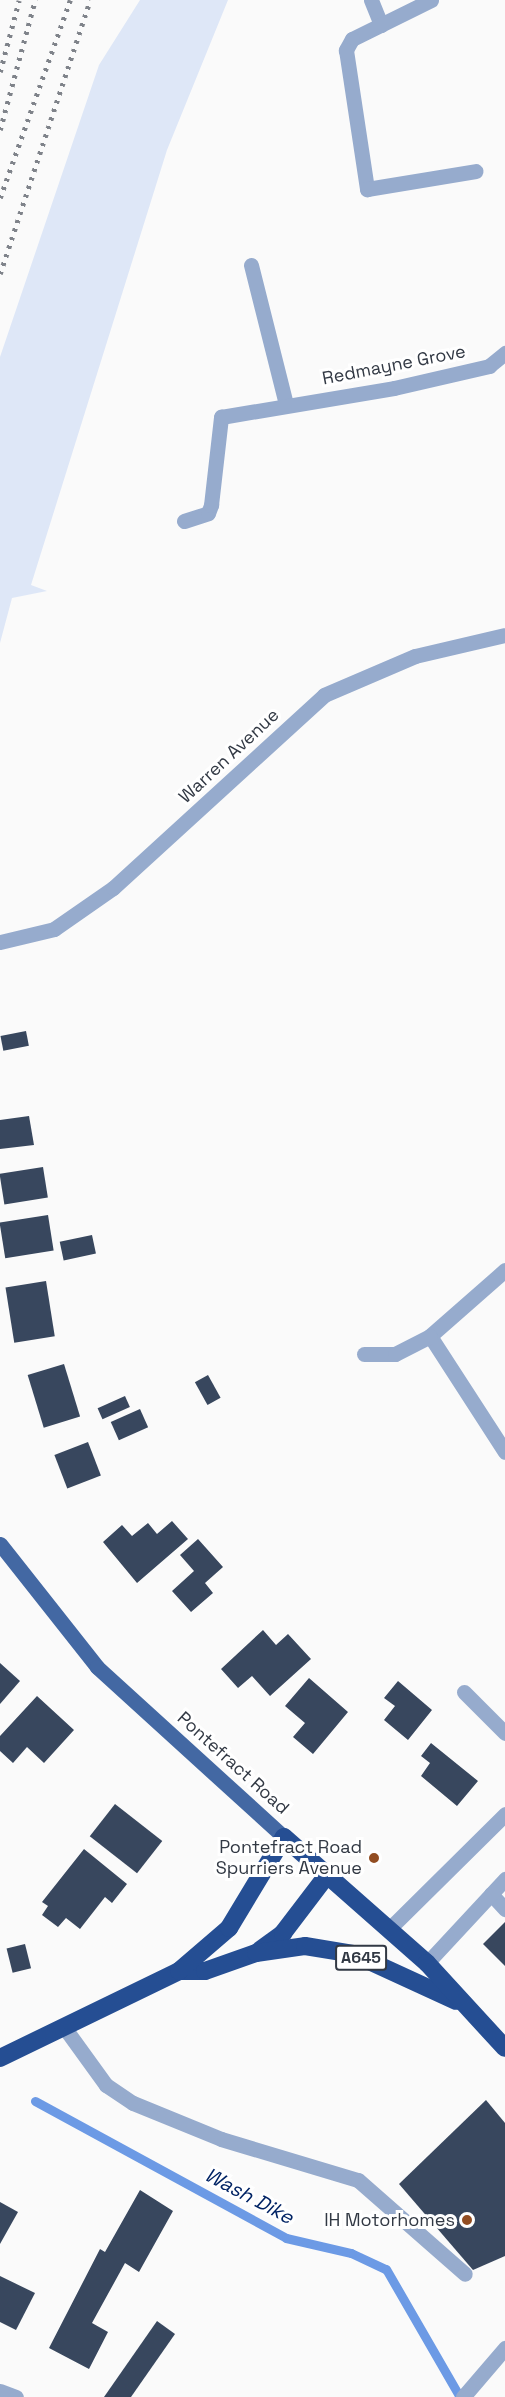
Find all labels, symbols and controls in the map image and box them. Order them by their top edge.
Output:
street label: Redmayne Grove [320,341,468,389]
street label: Warren Avenue [174,704,284,808]
street label: Pontefract Road [173,1707,293,1819]
place label: Pontefract Road Spurriers Avenue [215,1837,362,1880]
marker: Pontefract Road Spurriers Avenue [367,1851,381,1865]
road number: A645 [334,1945,388,1971]
water label: Wash Dike [201,2163,297,2229]
place label: IH Motorhomes [324,2209,455,2231]
marker: IH Motorhomes [460,2213,474,2227]

